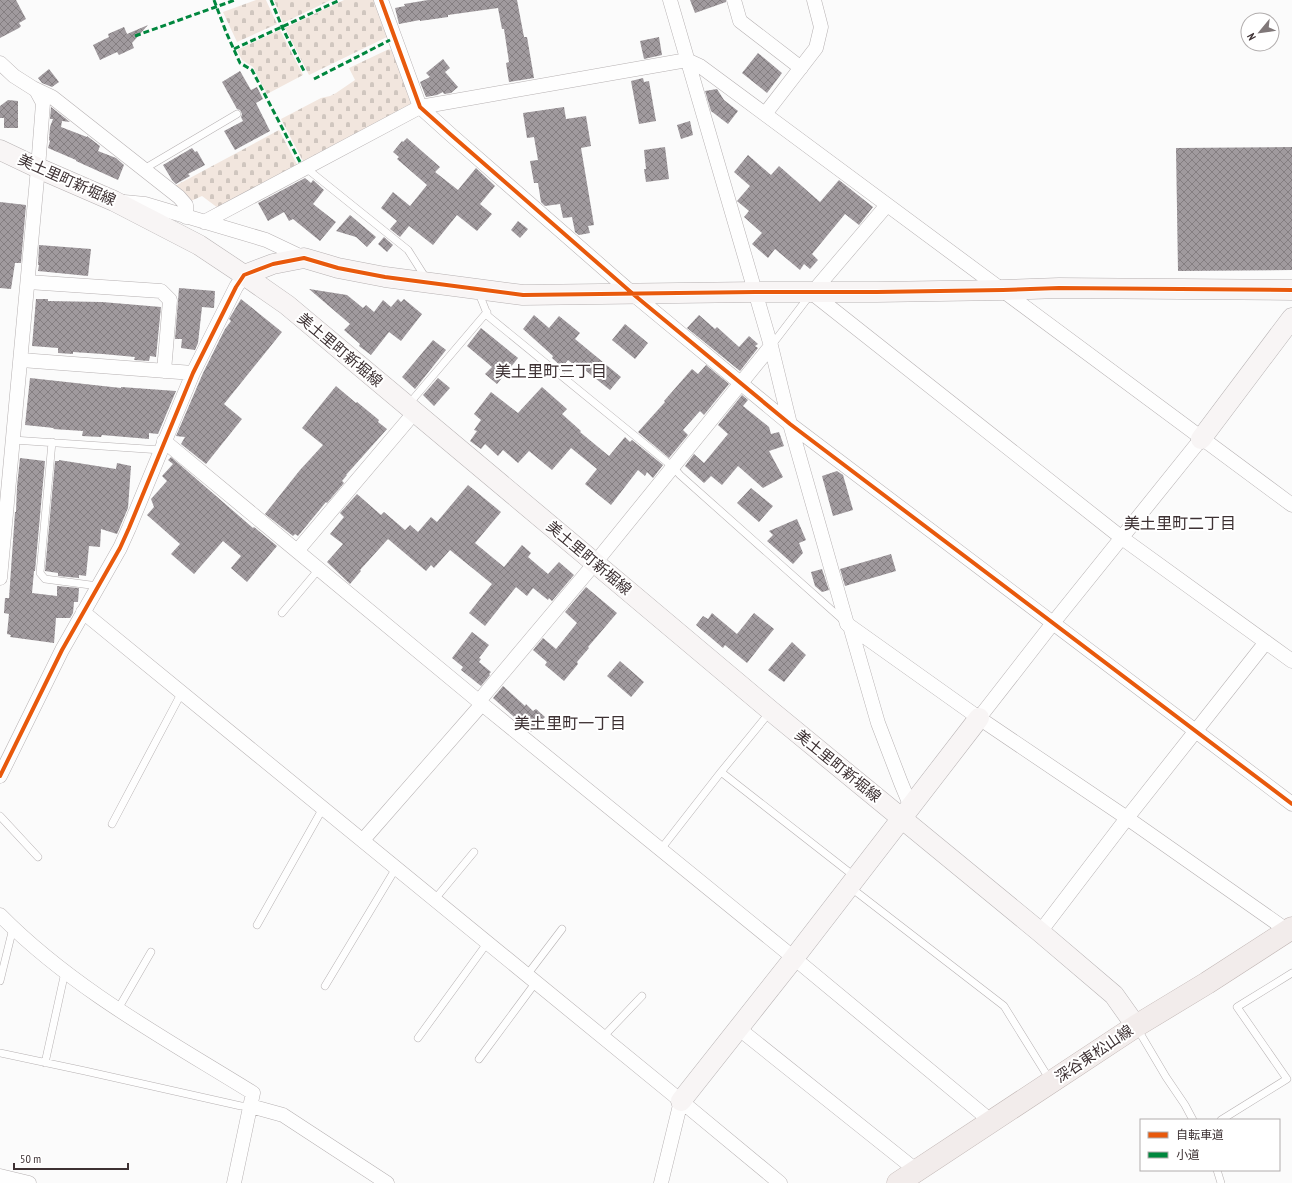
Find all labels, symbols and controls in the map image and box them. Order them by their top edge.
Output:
north arrow [1240,12,1280,52]
text: N [1244,31,1259,43]
street label: 美土里町新堀線 [15,150,119,210]
street label: 美土里町新堀線 [294,309,387,391]
district label: 美土里町三丁目 [495,361,607,381]
district label: 美土里町二丁目 [1124,513,1236,533]
street label: 美土里町新堀線 [543,517,636,599]
district label: 美土里町一丁目 [514,713,626,733]
street label: 美土里町新堀線 [792,725,885,806]
street label: 深谷東松山線 [1051,1021,1136,1087]
legend [1140,1119,1280,1171]
text: 自転車道 [1176,1127,1224,1142]
scale bar [14,1145,128,1171]
text: 小道 [1176,1147,1200,1162]
text: 50 m [20,1151,41,1166]

